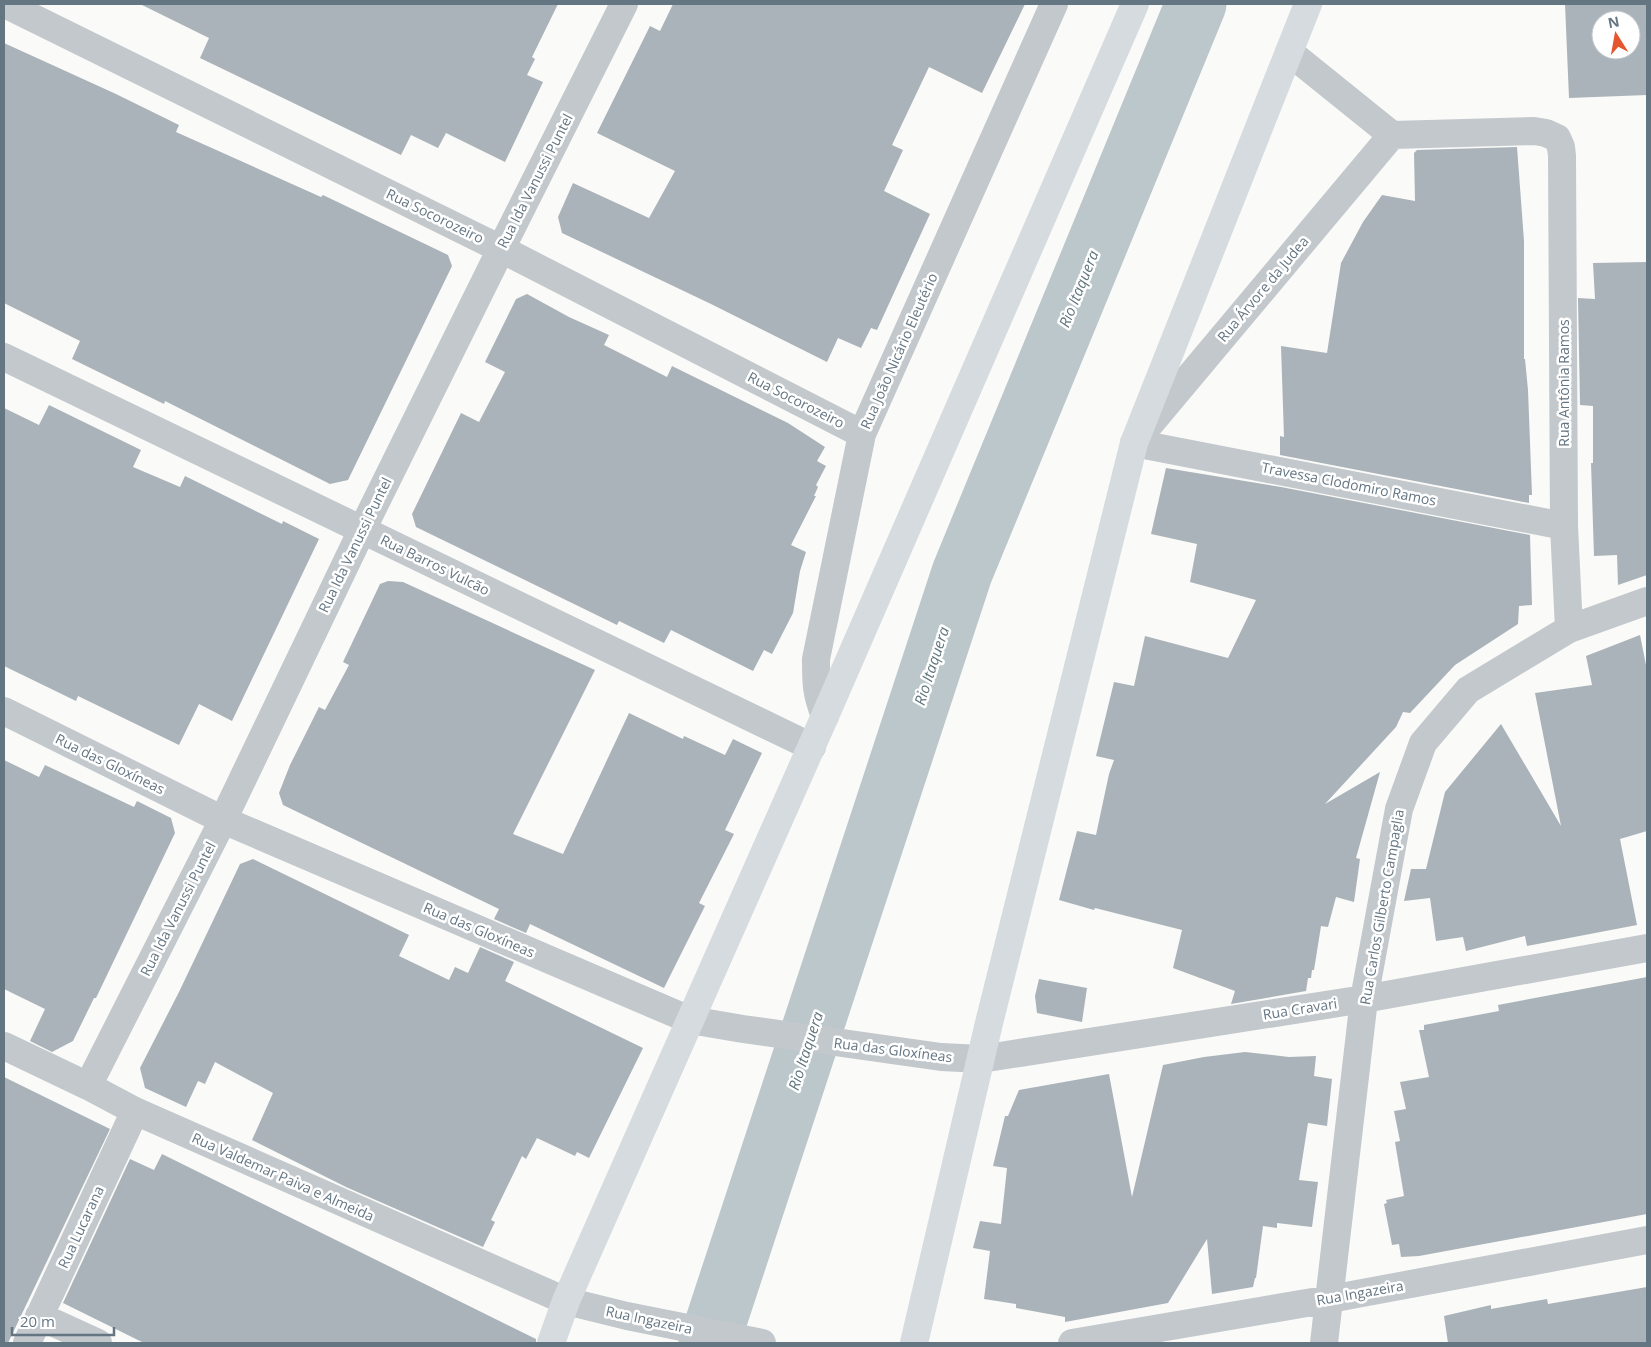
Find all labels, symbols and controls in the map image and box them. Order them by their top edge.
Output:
north arrow [1591,10,1641,60]
text: N [1606,11,1621,32]
street label: Rua Ida Vanussi Puntel [492,110,577,251]
street label: Rua Socorozeiro [383,184,487,247]
street label: Rua Árvore da Judea [1213,232,1312,345]
water label: Rio Itaquera [1054,247,1103,330]
street label: Rua João Nicário Eleutério [856,270,942,432]
street label: Rua Antônia Ramos [1554,319,1573,447]
street label: Rua Socorozeiro [745,367,848,432]
street label: Travessa Clodomiro Ramos [1260,457,1438,510]
street label: Rua Ida Vanussi Puntel [314,474,396,616]
street label: Rua Barros Vulcão [378,530,493,599]
water label: Rio Itaquera [909,623,953,707]
street label: Rua das Gloxíneas [52,729,168,798]
street label: Rua Carlos Gilberto Campaglia [1355,808,1408,1006]
street label: Rua Ida Vanussi Puntel [135,838,220,979]
street label: Rua das Gloxíneas [421,898,538,962]
street label: Rua Cravari [1261,993,1338,1024]
water label: Rio Itaquera [783,1008,827,1092]
street label: Rua das Gloxíneas [833,1033,954,1066]
street label: Rua Valdemar Paiva e Almeida [189,1128,377,1225]
street label: Rua Lucarana [53,1182,108,1271]
street label: Rua Ingazeira [1315,1276,1405,1310]
street label: Rua Ingazeira [604,1301,694,1338]
scale bar [12,1304,115,1336]
text: 20 m [20,1311,55,1331]

